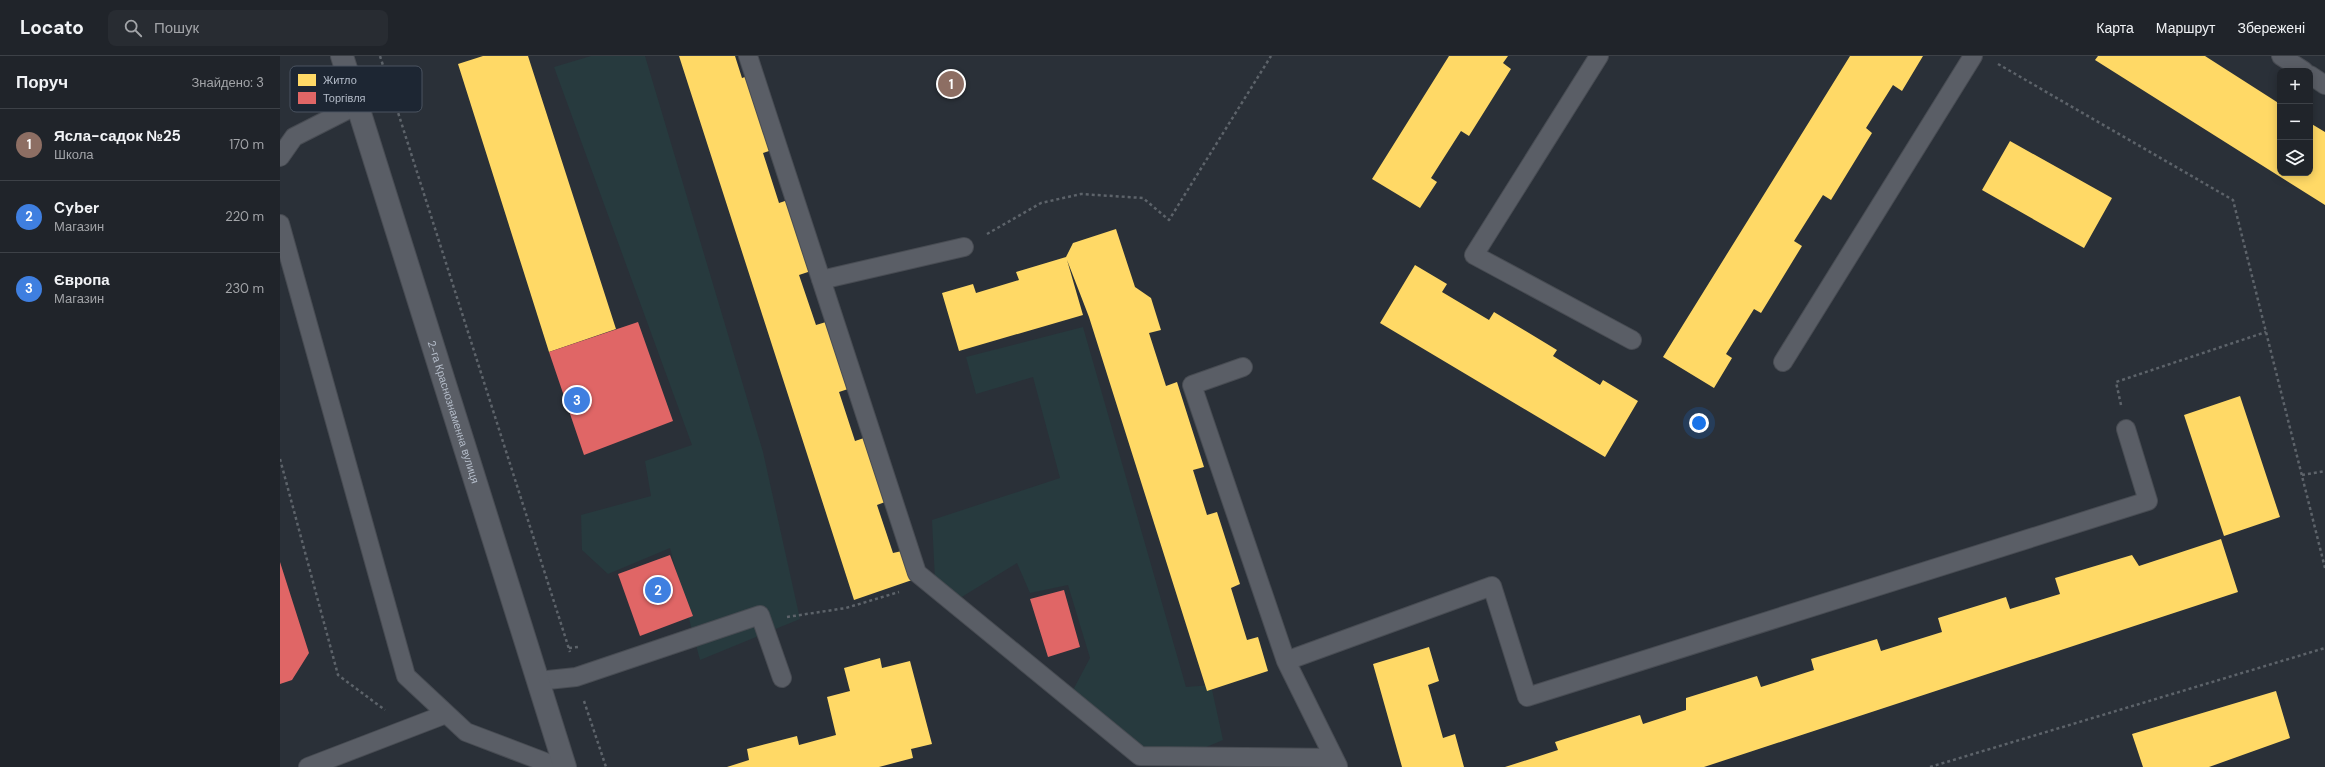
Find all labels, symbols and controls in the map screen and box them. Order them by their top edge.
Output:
search box [108,10,388,46]
text: Locato [20,15,84,40]
icon: search [122,17,144,39]
text: Пошук [154,18,199,38]
text: Карта [2096,19,2134,37]
text: Маршрут [2156,19,2215,37]
text: Збережені [2237,19,2305,37]
legend [290,66,422,112]
map controls [2277,68,2313,176]
button: + [2277,68,2313,104]
pin: 1 [938,69,964,99]
text: Поруч [16,71,68,93]
text: Житло [323,73,357,87]
text: Знайдено: 3 [191,74,264,91]
text: Торгівля [323,91,366,105]
button: − [2277,104,2313,140]
text: Ясла-садок №25 [54,126,181,146]
text: 1 [27,136,31,153]
text: 170 m [229,136,264,153]
button: layers [2277,140,2313,176]
text: Школа [54,146,94,163]
text: Cyber [54,198,99,218]
text: 2 [25,208,33,225]
text: 220 m [225,208,264,225]
text: Магазин [54,218,104,235]
text: Європа [54,270,110,290]
text: 3 [25,280,33,297]
text: 230 m [225,280,264,297]
text: Магазин [54,290,104,307]
street label: 2-га Краснознаменна вулиця [425,339,483,485]
pin: 3 [564,385,590,415]
your location [1689,413,1709,433]
pin: 2 [645,575,671,605]

